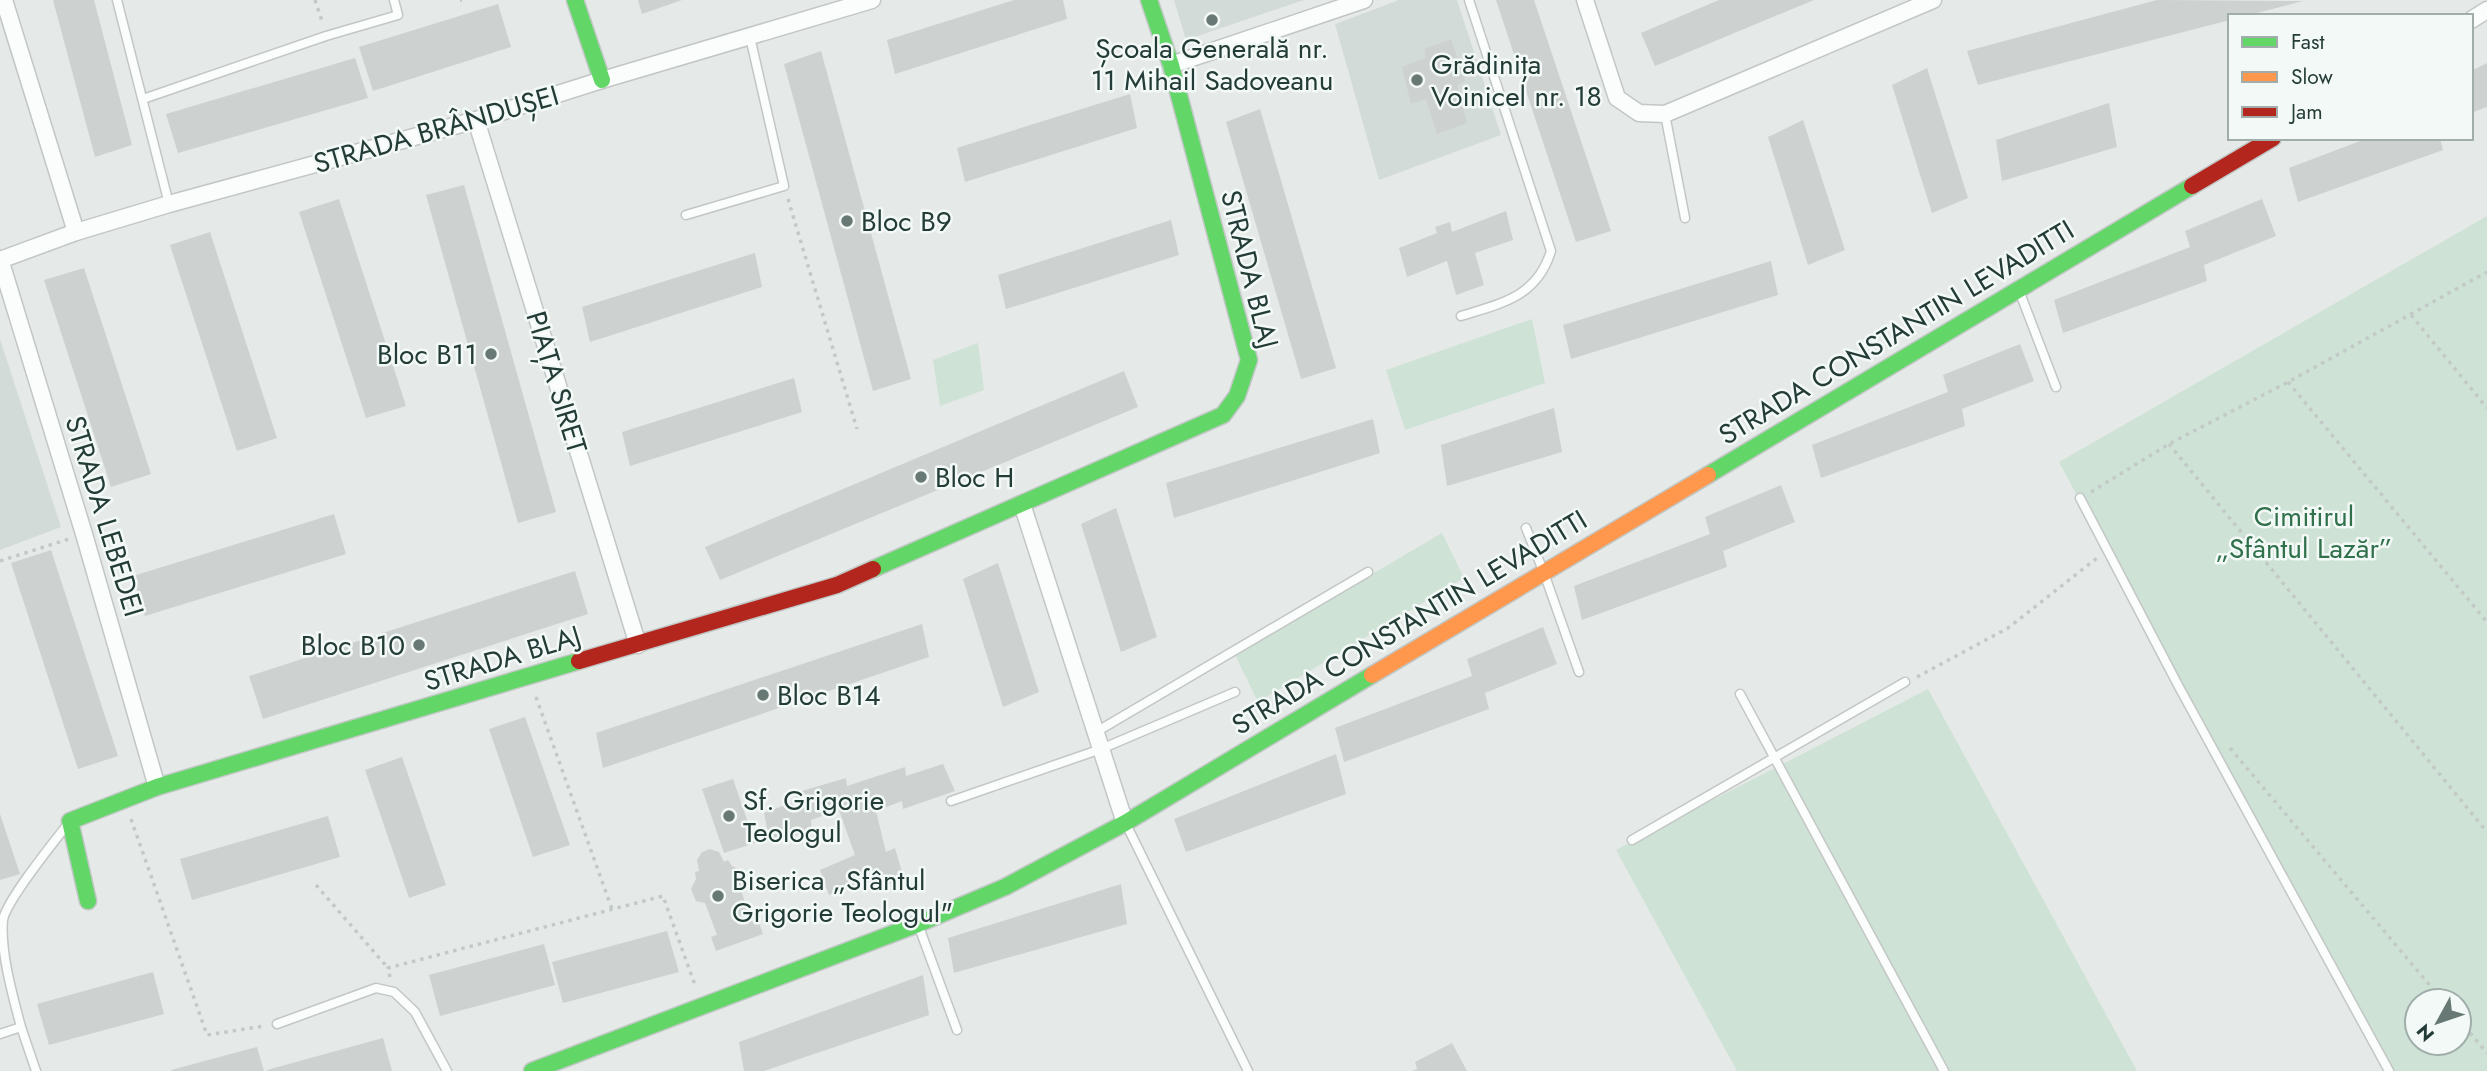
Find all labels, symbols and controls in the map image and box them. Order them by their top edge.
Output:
marker: Școala Generală nr. 11 Mihail Sadoveanu [1204,12,1220,28]
legend [2228,14,2473,140]
text: Fast [2291,27,2324,57]
place label: Școala Generală nr. 11 Mihail Sadoveanu [1091,28,1333,101]
place label: Grădinița Voinicel nr. 18 [1431,44,1602,117]
text: Slow [2291,62,2333,92]
marker: Grădinița Voinicel nr. 18 [1409,72,1425,88]
street label: STRADA BRÂNDUȘEI [309,75,564,184]
text: Jam [2288,97,2323,127]
street label: STRADA BLAJ [1210,186,1289,353]
place label: Bloc B9 [861,201,952,242]
street label: STRADA CONSTANTIN LEVADITTI [1711,210,2082,455]
marker: Bloc B9 [839,213,855,229]
street label: PIAȚA SIRET [515,306,598,458]
place label: Bloc B11 [377,334,477,375]
marker: Bloc B11 [483,346,499,362]
street label: STRADA LEBEDEI [55,411,155,622]
place label: Bloc H [935,457,1014,498]
marker: Bloc H [913,469,929,485]
park label: Cimitirul „Sfântul Lazăr” [2216,496,2392,569]
street label: STRADA CONSTANTIN LEVADITTI [1224,500,1595,745]
street label: STRADA BLAJ [419,615,586,702]
place label: Bloc B10 [301,625,405,666]
marker: Bloc B10 [411,637,427,653]
place label: Bloc B14 [777,675,881,716]
marker: Bloc B14 [755,687,771,703]
place label: Sf. Grigorie Teologul [743,780,884,853]
marker: Sf. Grigorie Teologul [721,808,737,824]
place label: Biserica „Sfântul Grigorie Teologul" [732,860,953,933]
marker: Biserica „Sfântul Grigorie Teologul" [710,888,726,904]
north arrow [2403,987,2473,1057]
text: N [2410,1018,2441,1047]

